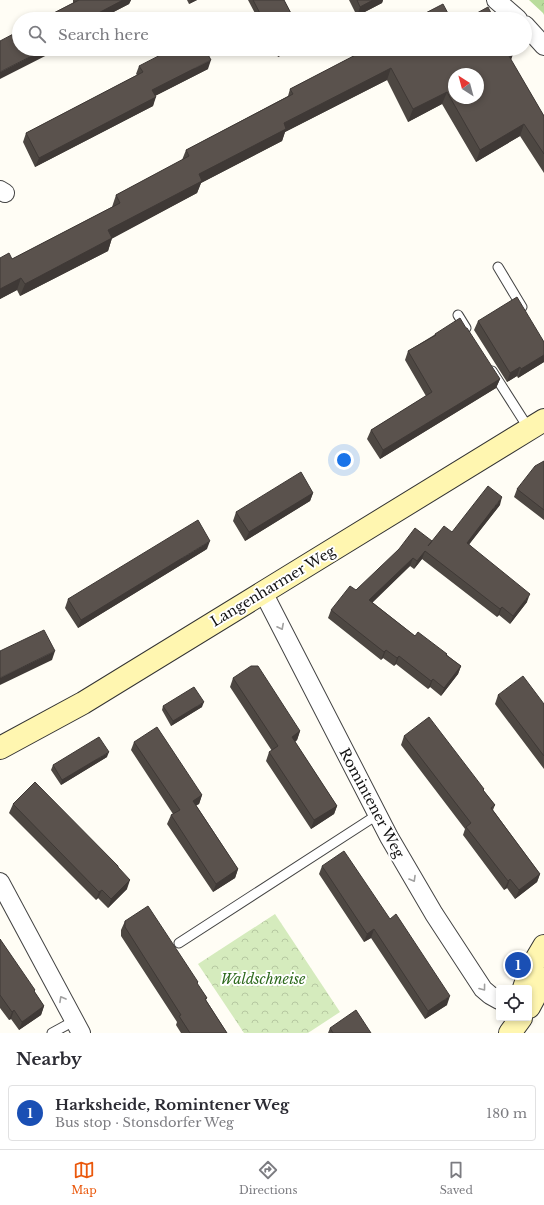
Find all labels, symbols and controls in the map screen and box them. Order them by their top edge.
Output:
search box [12,12,532,56]
icon: search [26,23,48,45]
text: Search here [58,25,149,44]
north arrow [448,68,484,104]
your location [334,450,354,470]
street label: Langenharmer Weg [207,541,339,630]
one-way arrow [276,623,283,630]
street label: Romintener Weg [335,745,409,862]
one-way arrow [408,874,415,882]
pin: 1 [505,950,531,980]
park label: Waldschneise [221,970,306,988]
one-way arrow [478,984,485,991]
map controls [496,985,532,1021]
button: locate [496,985,532,1021]
one-way arrow [59,996,66,1003]
text: Nearby [16,1049,82,1070]
text: Harksheide, Romintener Weg [55,1095,289,1114]
text: 1 [27,1105,33,1122]
text: 180 m [486,1105,527,1122]
text: Bus stop · Stonsdorfer Weg [55,1114,234,1131]
tab: Map [71,1159,97,1197]
tab: Directions [239,1159,297,1197]
tab: Saved [440,1159,473,1197]

